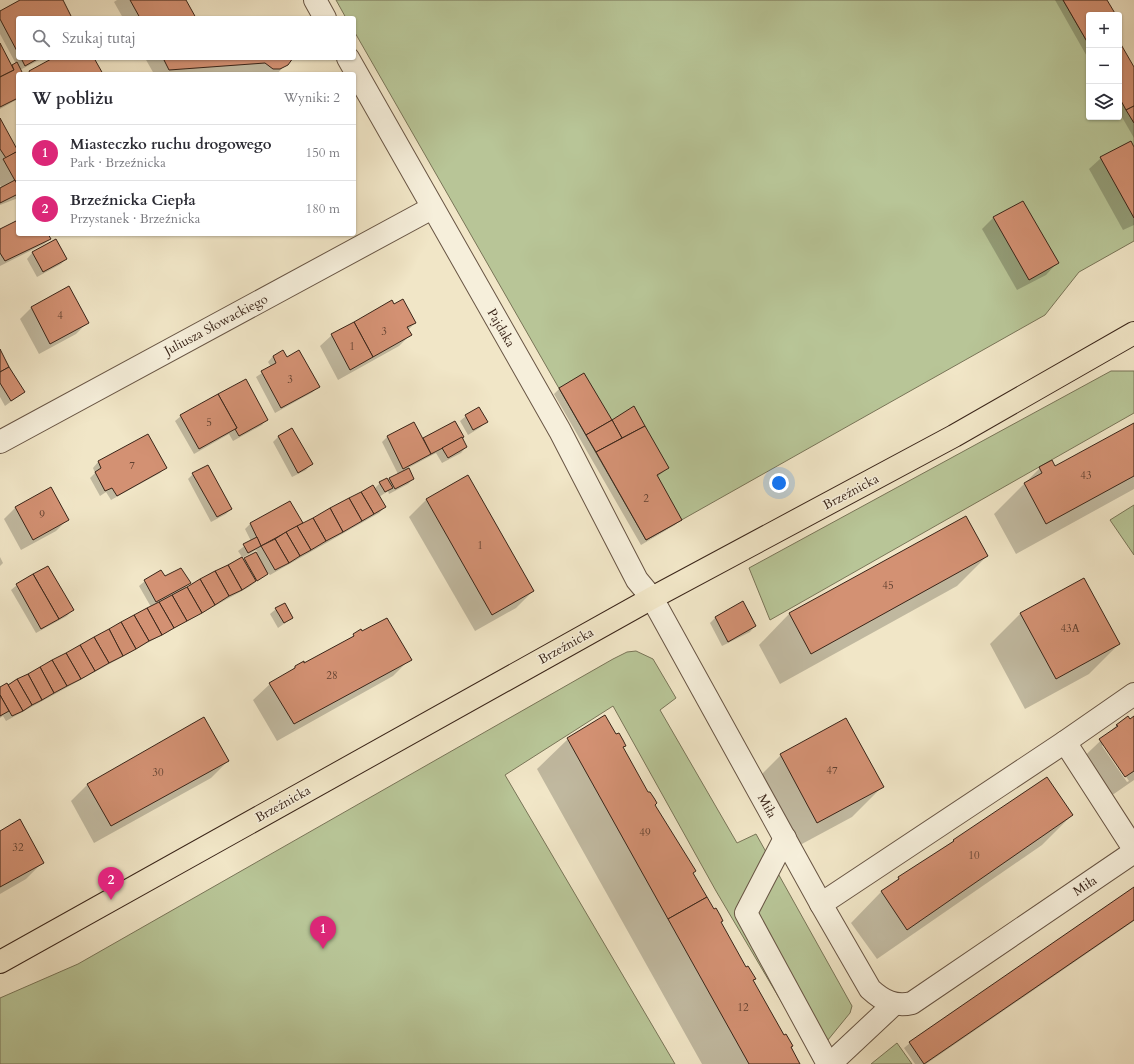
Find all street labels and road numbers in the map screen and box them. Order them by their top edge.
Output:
street label: Juliusza Słowackiego [159,290,271,361]
street label: Pajdaka [483,305,520,351]
street label: Brzeźnicka [820,470,882,514]
street label: Brzeźnicka [535,623,597,669]
street label: Brzeźnicka [252,781,314,827]
street label: Miła [753,791,781,822]
street label: Miła [1070,871,1101,900]

